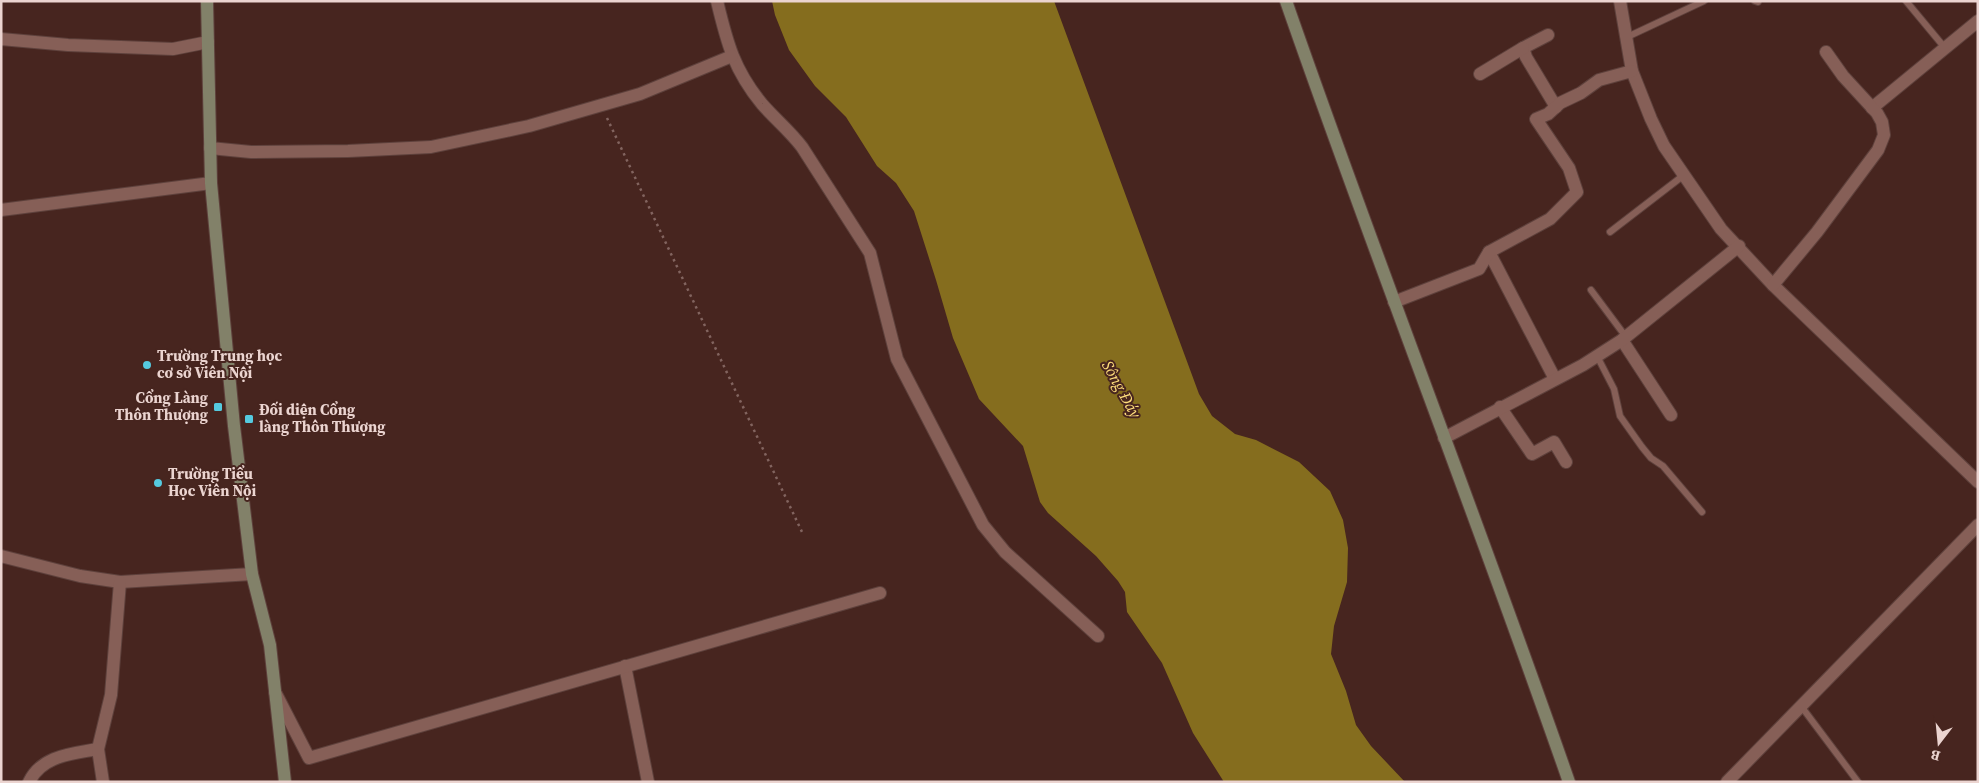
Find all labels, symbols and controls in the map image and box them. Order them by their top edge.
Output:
place label: Trường Trung học cơ sở Viên Nội [157,345,282,383]
water label: Sông Đáy [1097,356,1147,422]
marker: Trường Trung học cơ sở Viên Nội [141,359,153,371]
place label: Cổng Làng Thôn Thượng [115,387,208,425]
place label: Đối diện Cổng làng Thôn Thượng [259,399,385,437]
marker: Cổng Làng Thôn Thượng [212,401,224,413]
marker: Đối diện Cổng làng Thôn Thượng [243,413,255,425]
place label: Trường Tiểu Học Viên Nội [168,463,256,501]
marker: Trường Tiểu Học Viên Nội [152,477,164,489]
north arrow [1914,718,1964,768]
text: B [1928,745,1943,766]

